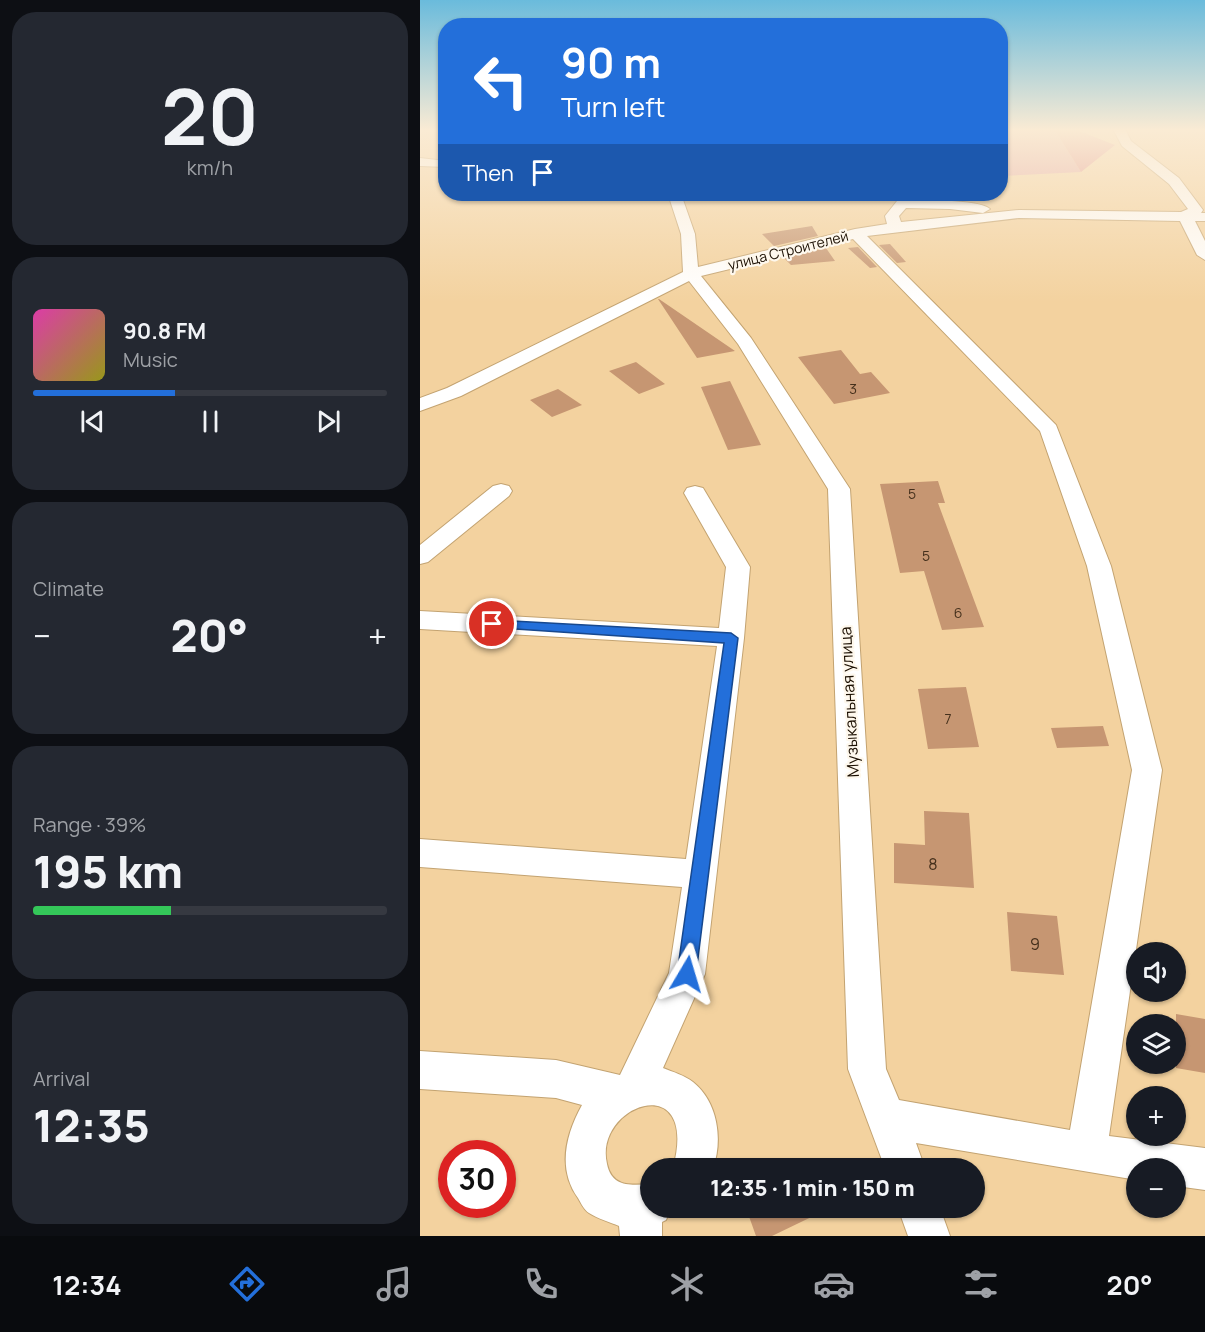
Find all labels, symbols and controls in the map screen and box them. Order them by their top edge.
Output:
text: 90 m [561,33,661,91]
icon: left [462,42,540,120]
text: 20 [161,62,259,168]
text: Turn left [561,88,665,125]
text: km/h [187,154,233,181]
icon: arrive [526,156,559,189]
text: Then [462,158,514,188]
street label: улица Строителей [726,226,850,274]
text: 90.8 FM [123,316,206,346]
text: Music [123,346,178,373]
house number: 3 [849,379,857,398]
icon: previous [76,405,109,438]
icon: pause [194,405,227,438]
icon: next [312,405,345,438]
house number: 5 [908,484,916,503]
house number: 5 [922,546,930,565]
text: Climate [33,575,104,602]
pin [466,598,517,649]
house number: 6 [954,603,962,622]
text: 20° [171,604,248,666]
icon: arrive [475,607,508,640]
text: − [33,613,51,658]
text: + [368,613,387,658]
street label: Музыкальная улица [834,626,864,778]
house number: 7 [944,709,952,728]
text: Range · 39% [33,811,146,838]
text: 195 km [33,840,183,902]
house number: 8 [928,853,938,875]
house number: 9 [1030,933,1040,955]
position arrow [655,942,719,1006]
map controls [1126,942,1186,1218]
button: sound [1126,942,1186,1002]
button: layers [1126,1014,1186,1074]
text: Arrival [33,1065,90,1092]
button: + [1126,1086,1186,1146]
text: 12:35 [33,1094,150,1156]
speed limit sign: 30 [438,1140,516,1218]
button: − [1126,1158,1186,1218]
text: 12:35 · 1 min · 150 m [710,1173,915,1203]
icon: directions [226,1263,268,1305]
icon: music [373,1263,415,1305]
icon: phone [520,1263,562,1305]
icon: climate [666,1263,708,1305]
icon: car [813,1263,855,1305]
icon: filters [960,1263,1002,1305]
text: 12:34 [52,1266,122,1303]
text: 20° [1107,1266,1153,1303]

